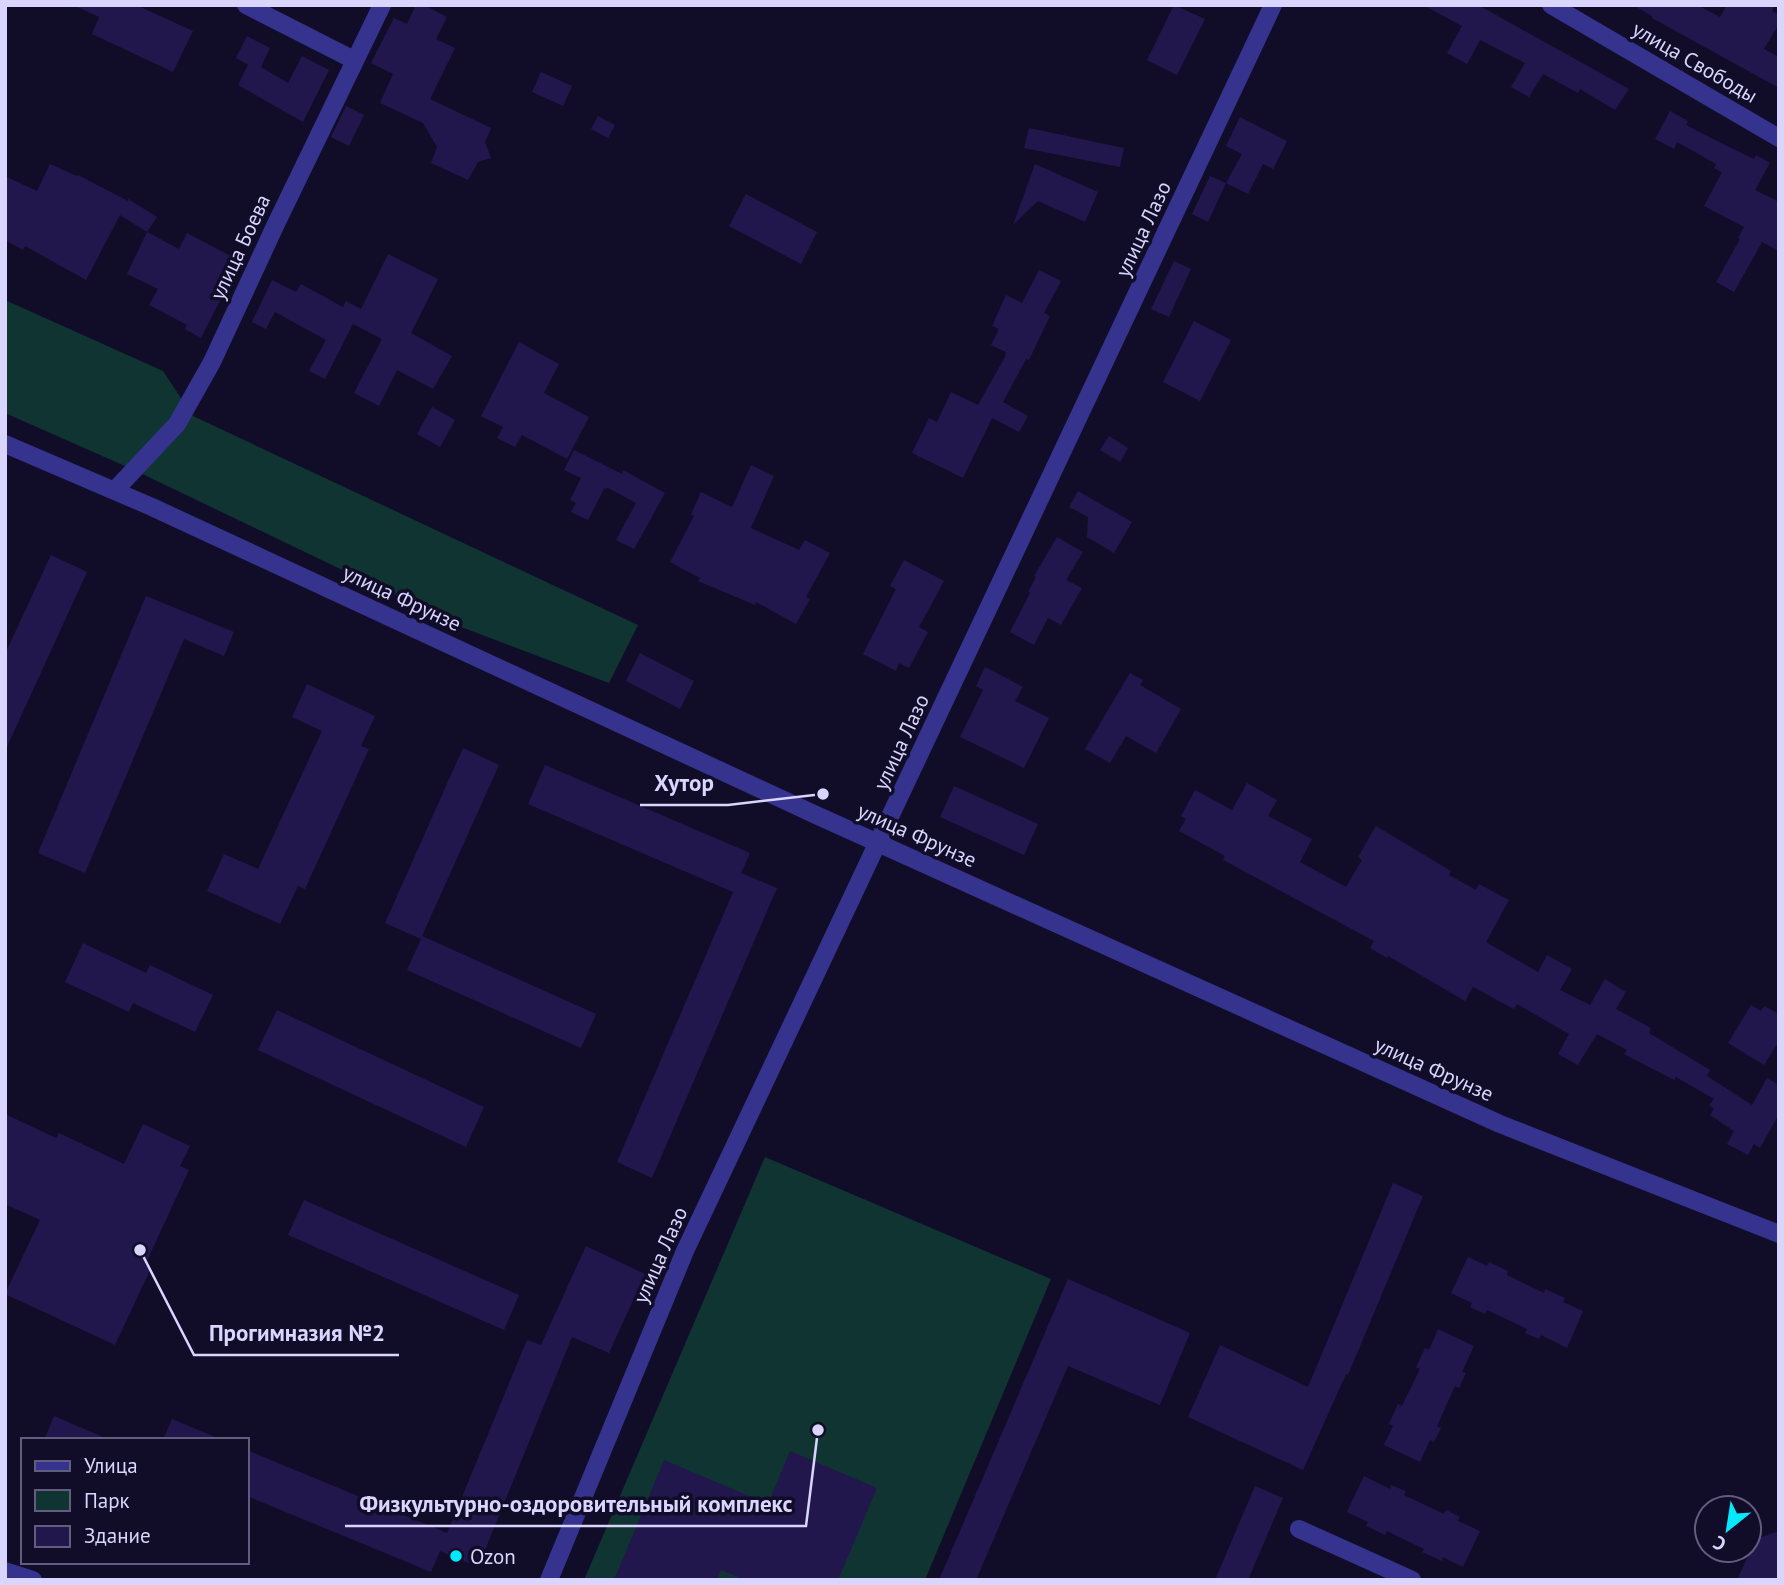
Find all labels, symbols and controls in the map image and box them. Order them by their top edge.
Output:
street label: улица Свободы [1627,15,1763,109]
street label: улица Лазо [1109,177,1177,281]
street label: улица Боева [204,190,276,304]
street label: улица Фрунзе [338,559,466,637]
street label: улица Лазо [867,690,935,794]
callout: Хутор [640,761,728,805]
text: Хутор [654,768,714,797]
street label: улица Фрунзе [853,797,981,873]
street label: улица Фрунзе [1370,1031,1498,1107]
street label: улица Лазо [627,1203,693,1307]
callout: Прогимназия №2 [194,1311,399,1355]
text: Прогимназия №2 [209,1318,385,1347]
legend [21,1438,248,1564]
text: Улица [84,1452,138,1479]
callout: Физкультурно-оздоровительный комплекс [345,1482,806,1526]
text: Парк [84,1487,130,1514]
text: Физкультурно-оздоровительный комплекс [360,1489,793,1518]
north arrow [1693,1494,1763,1564]
text: Здание [84,1522,151,1549]
text: С [1709,1530,1730,1557]
place label: Ozon [470,1543,516,1570]
marker: Ozon [448,1548,464,1564]

